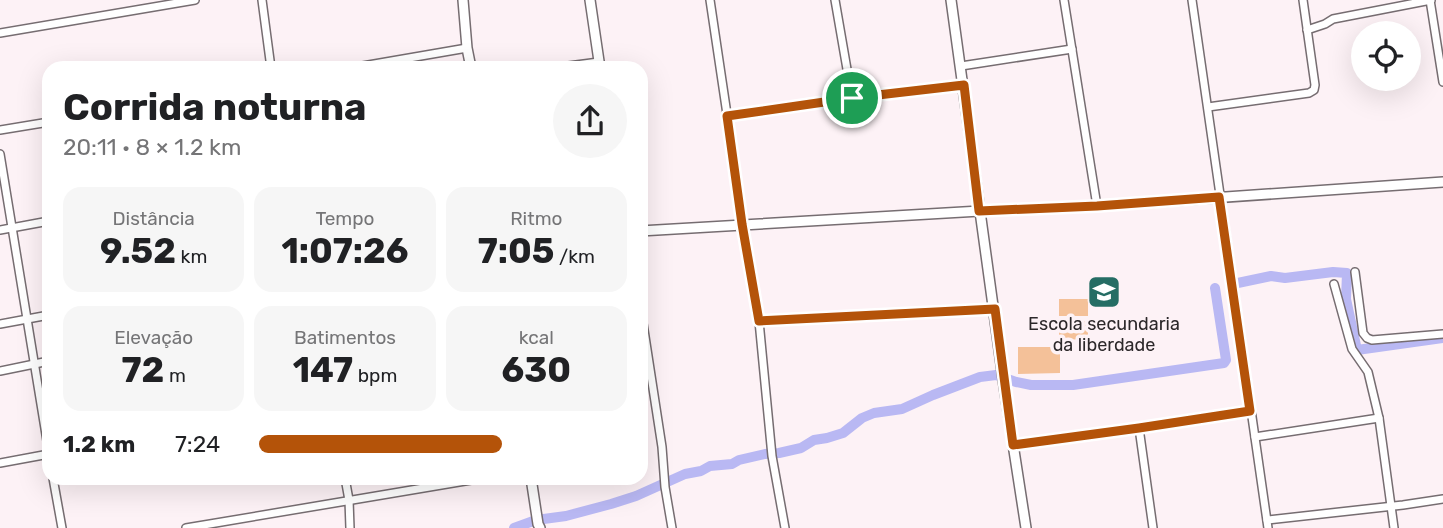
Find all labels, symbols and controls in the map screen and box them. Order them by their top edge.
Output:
map controls [1351,21,1421,91]
button: locate [1351,21,1421,91]
pin [822,68,882,128]
icon: arrive [833,79,871,117]
text: Corrida noturna [63,84,367,130]
button: share [553,84,627,158]
text: 20:11 · 8 × 1.2 km [63,133,241,161]
text: Distância [112,207,195,230]
text: Tempo [316,207,374,230]
text: Ritmo [510,207,562,230]
text: 9.52 [100,230,176,272]
text: 1:07:26 [281,230,409,272]
text: 7:05 [478,230,554,272]
text: km [176,245,207,268]
text: /km [554,245,595,268]
school or university icon: Escola secundaria da liberdade [1085,273,1123,311]
place label: Escola secundaria da liberdade [1028,313,1180,356]
text: Elevação [114,326,193,349]
text: Batimentos [294,326,396,349]
text: kcal [519,326,554,349]
text: 72 [121,349,164,391]
text: 147 [293,349,353,391]
text: 630 [501,349,571,391]
text: m [164,364,186,387]
text: bpm [353,364,397,387]
text: 1.2 km [63,430,135,458]
text: 7:24 [175,430,220,458]

